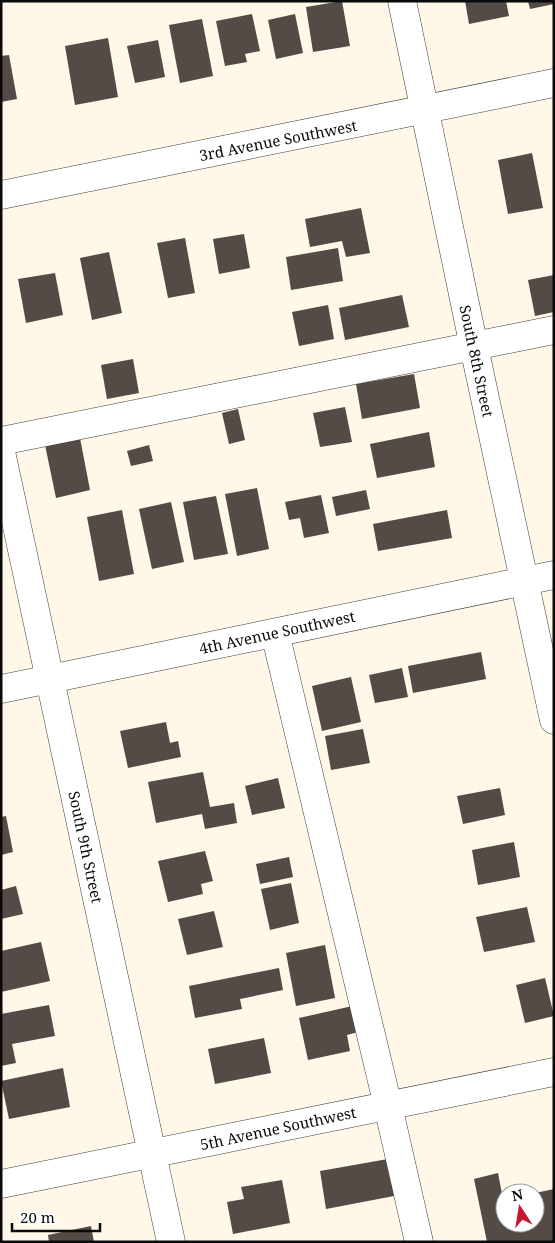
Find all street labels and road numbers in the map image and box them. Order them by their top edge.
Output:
street label: 3rd Avenue Southwest [197,115,359,165]
street label: South 8th Street [455,303,499,419]
street label: 4th Avenue Southwest [197,606,357,658]
street label: South 9th Street [64,789,108,905]
street label: 5th Avenue Southwest [198,1102,358,1154]

